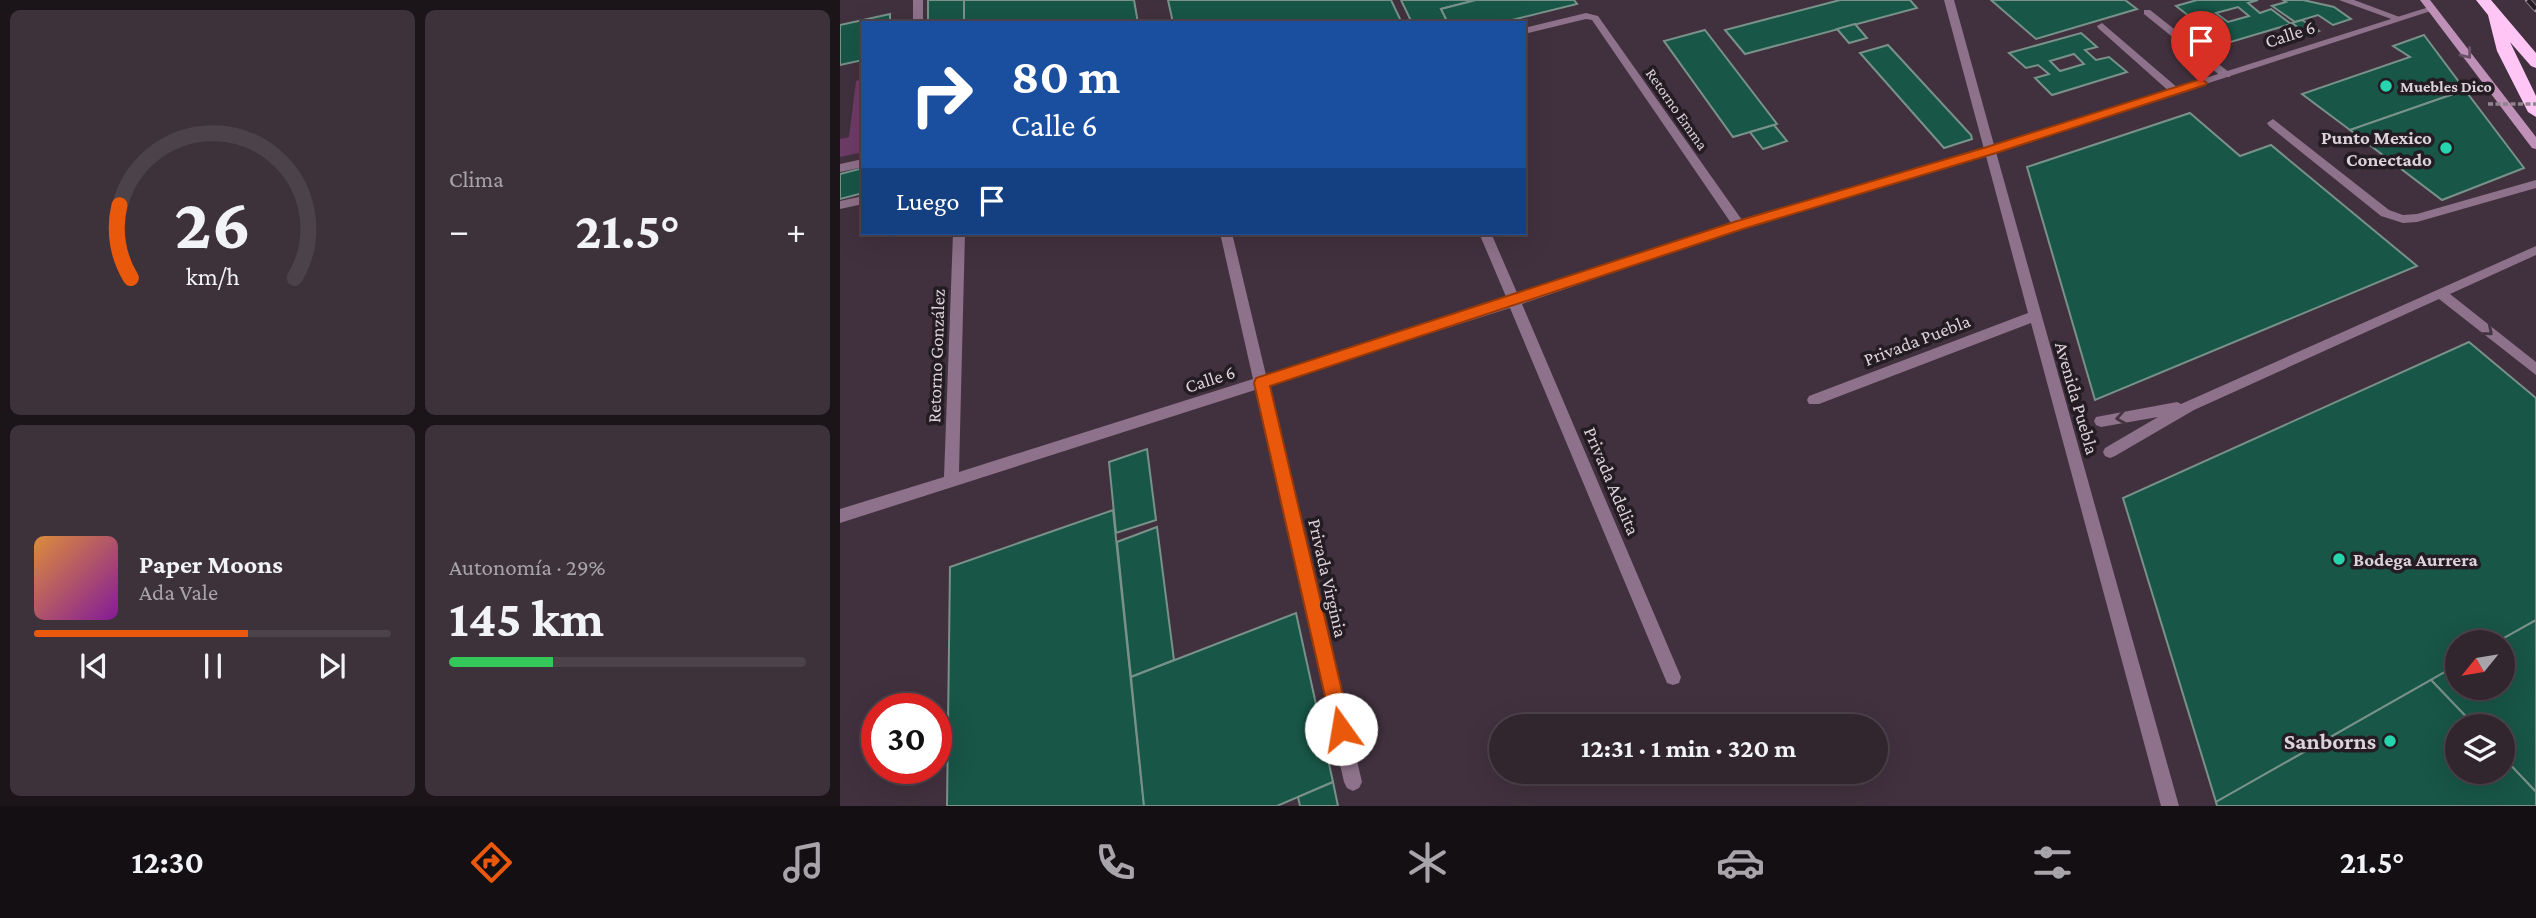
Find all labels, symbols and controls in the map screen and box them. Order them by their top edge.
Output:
pin [2171,11,2231,83]
street label: Calle 6 [2262,16,2318,52]
icon: arrive [2182,22,2220,60]
one-way arrow [2458,46,2471,59]
icon: right [896,49,987,140]
text: 80 m [1011,49,1120,104]
street label: Retorno Emma [1643,65,1712,154]
marker: Muebles Dico [2378,78,2394,94]
place label: Muebles Dico [2400,78,2492,95]
text: Calle 6 [1011,107,1098,143]
place label: Punto Mexico Conectado [2321,127,2432,170]
marker: Punto Mexico Conectado [2438,140,2454,156]
text: Clima [449,166,504,192]
icon: arrive [973,182,1011,220]
text: 26 [174,184,251,265]
text: Luego [896,187,959,216]
text: 21.5° [575,201,680,259]
text: − [449,209,469,251]
text: + [786,209,806,251]
text: km/h [186,263,239,290]
street label: Retorno González [923,289,949,423]
street label: Privada Puebla [1861,310,1973,370]
one-way arrow [2480,323,2492,336]
street label: Avenida Puebla [2051,339,2103,457]
street label: Calle 6 [1182,361,1238,397]
one-way arrow [2115,410,2127,425]
street label: Privada Adelita [1580,424,1644,538]
street label: Privada Virginia [1304,517,1352,640]
place label: Bodega Aurrera [2353,549,2478,570]
text: Paper Moons [139,550,283,579]
marker: Bodega Aurrera [2331,551,2347,567]
text: Autonomía · 29% [449,554,606,580]
text: Ada Vale [139,579,218,605]
text: 145 km [449,589,604,647]
north arrow [2445,630,2515,700]
map controls [2445,630,2515,784]
icon: previous [75,647,113,685]
icon: pause [194,647,232,685]
icon: next [313,647,351,685]
position arrow [1304,692,1378,766]
speed limit sign: 30 [861,693,952,784]
button: layers [2445,714,2515,784]
place label: Sanborns [2284,728,2376,754]
marker: Sanborns [2382,733,2398,749]
text: 12:31 · 1 min · 320 m [1581,734,1796,763]
icon: directions [467,838,516,887]
icon: music [779,838,828,887]
icon: phone [1091,838,1140,887]
icon: climate [1403,838,1452,887]
icon: car [1716,838,1765,887]
icon: filters [2028,838,2077,887]
text: 12:30 [132,844,204,880]
text: 21.5° [2340,844,2404,880]

